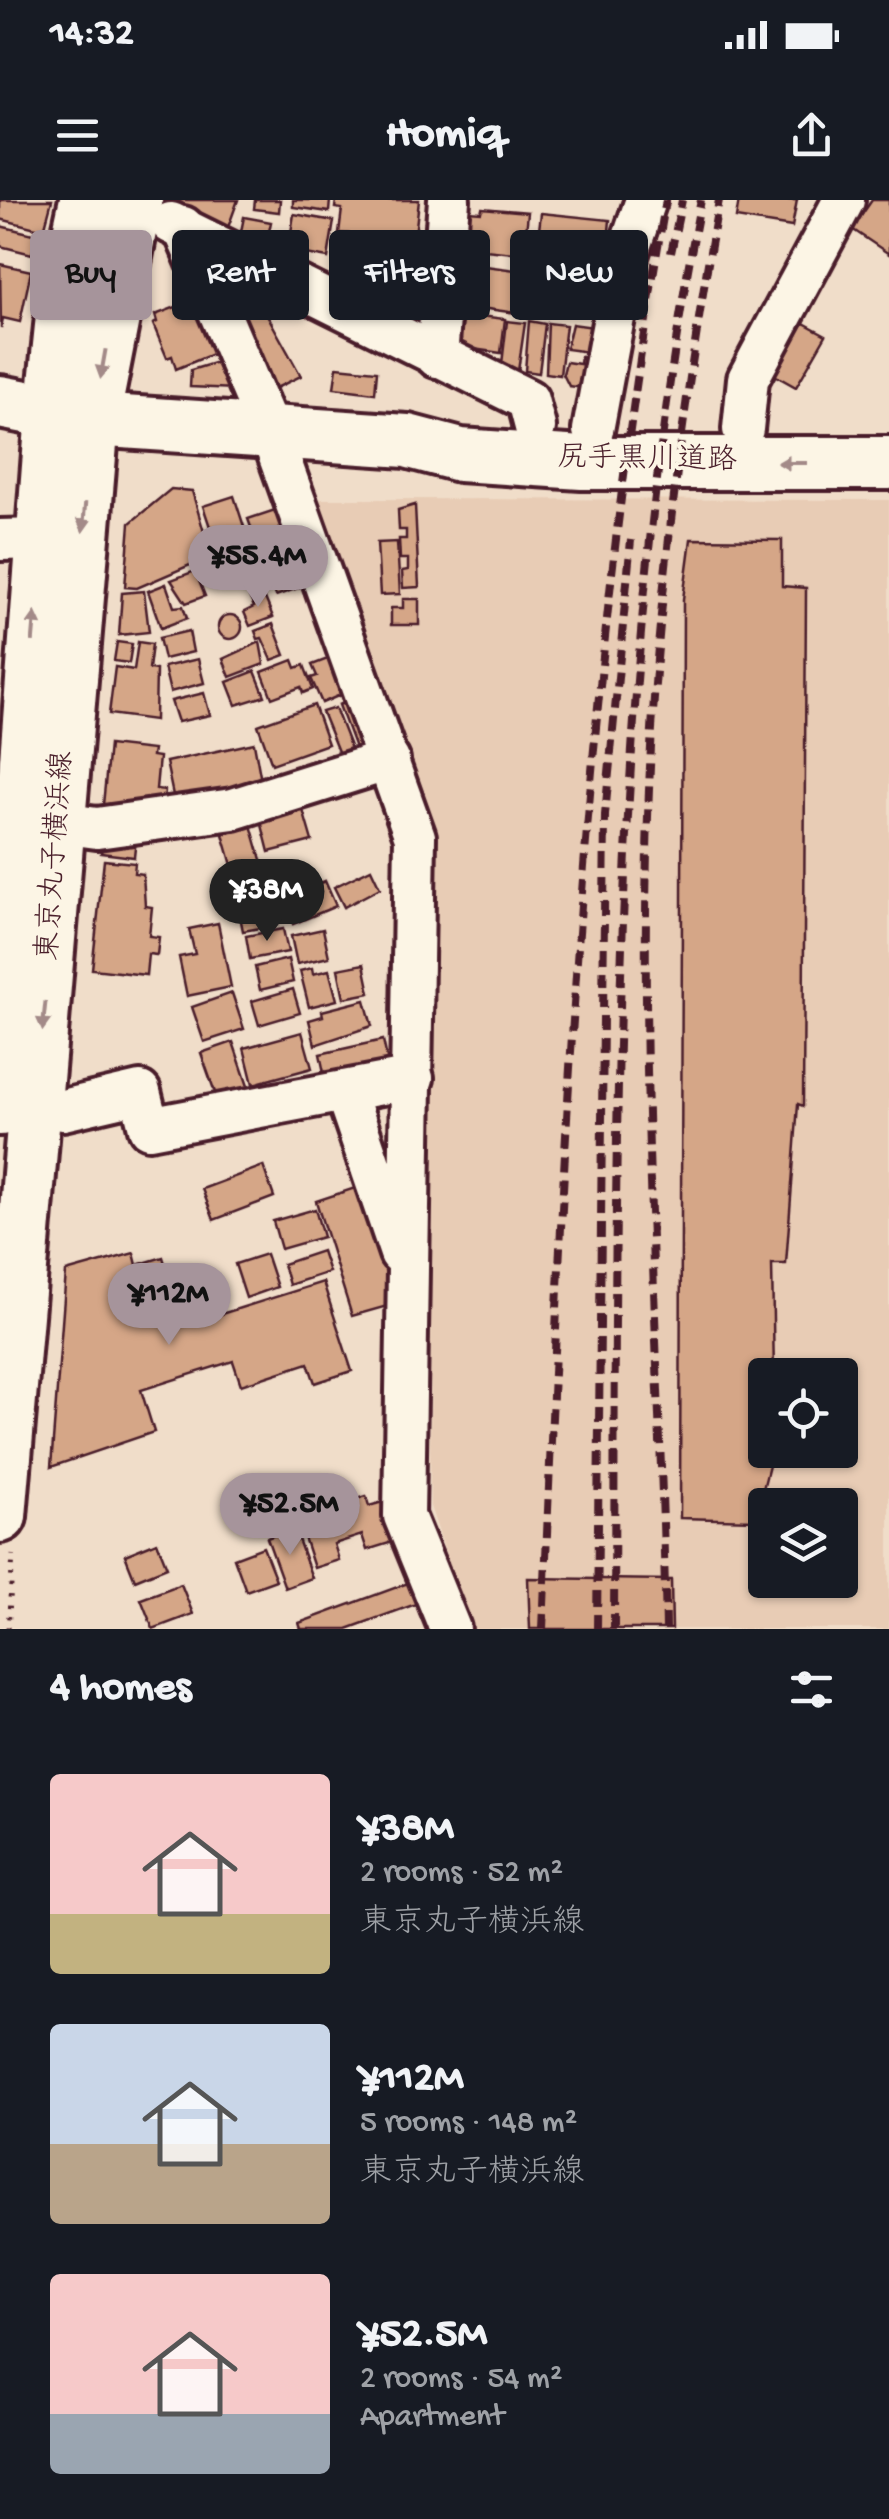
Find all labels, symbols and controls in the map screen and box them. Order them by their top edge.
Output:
text: 14:32 [50,13,134,57]
icon: menu [50,108,105,163]
icon: share [784,108,839,163]
text: Homiq [386,109,503,162]
chip: Buy [30,230,152,320]
chip: Rent [172,230,309,320]
chip: Filters [329,230,490,320]
chip: New [510,230,648,320]
one-way arrow [95,349,110,380]
street label: 尻手黒川道路 [557,441,737,480]
one-way arrow [775,455,807,471]
one-way arrow [76,502,92,534]
pin: ¥55.4M [177,525,339,610]
text: ¥55.4M [210,538,306,576]
one-way arrow [26,611,42,643]
street label: 東京丸子横浜線 [30,750,82,962]
pin: ¥38M [208,859,326,944]
text: ¥38M [231,872,303,910]
one-way arrow [36,1000,52,1032]
pin: ¥112M [99,1263,239,1348]
text: ¥112M [130,1276,208,1314]
map controls [748,1358,858,1598]
button: locate [748,1358,858,1468]
pin: ¥52.5M [209,1473,371,1558]
text: ¥52.5M [242,1486,338,1524]
button: layers [748,1488,858,1598]
icon: filters [784,1662,839,1717]
text: 4 homes [50,1665,191,1714]
text: ¥38M [360,1806,453,1855]
icon: home [130,1814,250,1934]
text: 2 rooms · 52 m² [360,1855,563,1893]
text: 東京丸子横浜線 [360,1905,584,1943]
text: ¥112M [360,2056,463,2105]
icon: home [130,2064,250,2184]
text: 5 rooms · 148 m² [360,2105,577,2143]
text: 東京丸子横浜線 [360,2155,584,2193]
text: ¥52.5M [360,2312,487,2361]
icon: home [130,2314,250,2434]
text: 2 rooms · 54 m² [360,2361,562,2399]
text: Apartment [360,2399,504,2437]

